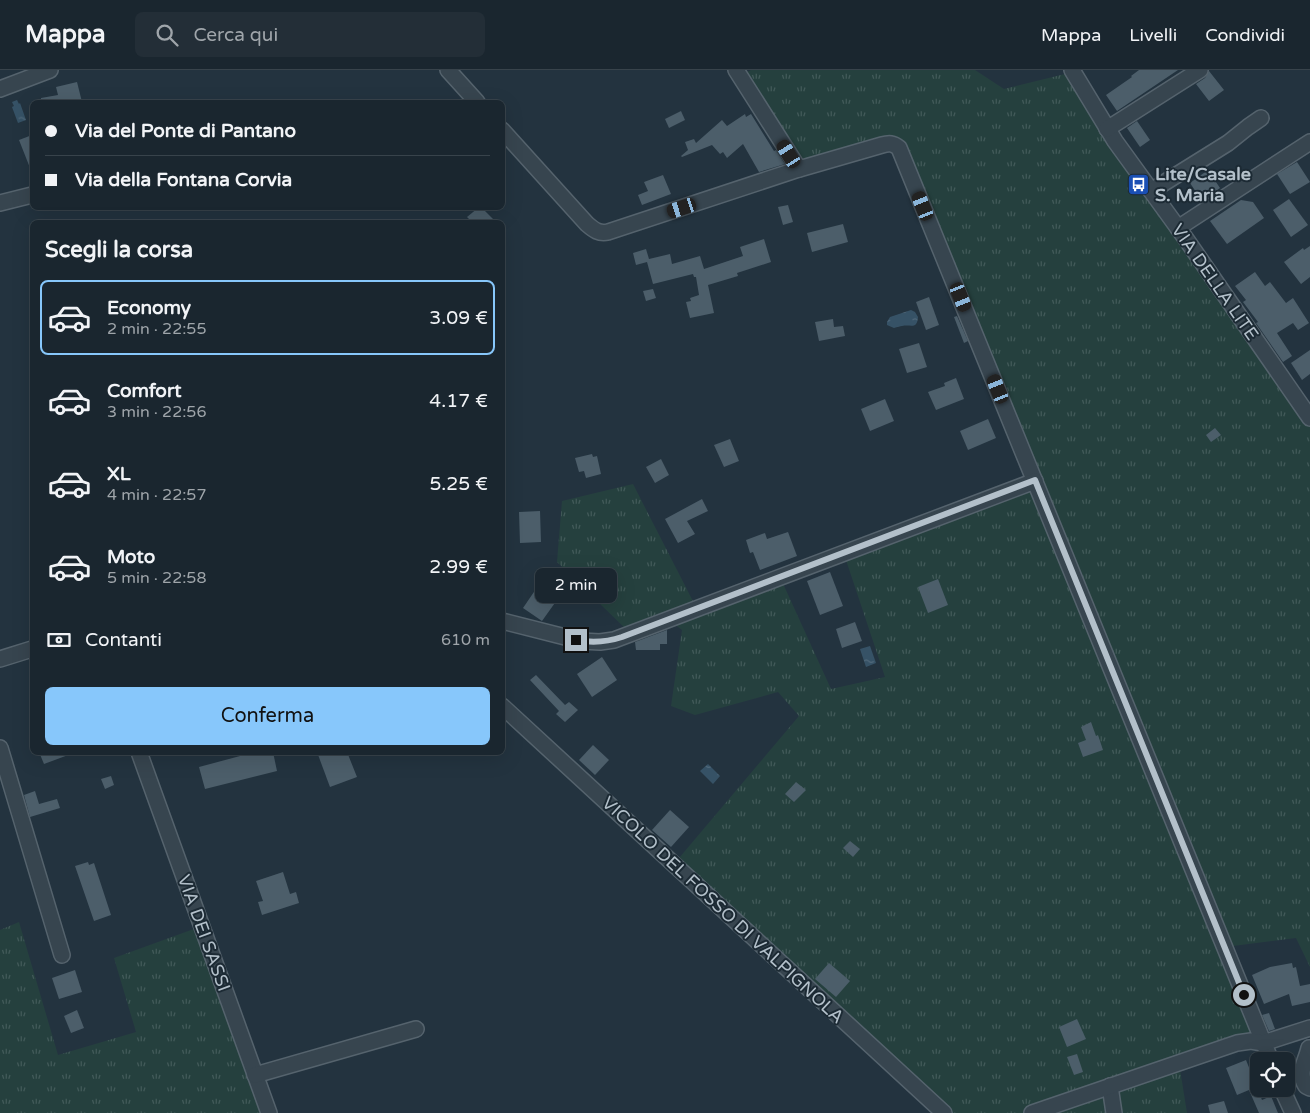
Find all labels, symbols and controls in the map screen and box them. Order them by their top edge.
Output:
search box [135,12,485,57]
text: Mappa [25,20,105,49]
icon: search [153,21,181,49]
text: Cerca qui [193,24,278,46]
text: Mappa [1041,24,1101,46]
text: Livelli [1129,24,1177,46]
text: Condividi [1205,24,1285,46]
text: Via del Ponte di Pantano [75,120,296,142]
car [774,137,803,171]
place label: Lite/Casale S. Maria [1155,163,1251,206]
text: Via della Fontana Corvia [75,169,292,191]
bus stop icon: Lite/Casale S. Maria [1127,172,1151,196]
car [910,189,935,223]
car [665,196,698,220]
street label: VIA DELLA LITE [1167,220,1263,344]
text: Scegli la corsa [45,237,193,263]
car [948,280,973,314]
icon: car [47,295,92,340]
text: Economy [107,297,191,319]
text: 3.09 € [429,307,488,329]
text: 2 min · 22:55 [107,319,206,339]
car [985,372,1010,406]
icon: car [47,378,92,423]
text: Comfort [107,380,181,402]
text: 4.17 € [429,390,488,412]
text: 3 min · 22:56 [107,402,206,422]
icon: car [47,461,92,506]
text: XL [107,463,131,485]
text: 5.25 € [430,473,488,495]
text: 4 min · 22:57 [107,485,206,505]
icon: car [47,544,92,589]
text: Moto [107,546,155,568]
text: 2.99 € [429,556,488,578]
text: 5 min · 22:58 [107,568,206,588]
callout: 2 min [535,568,617,602]
text: 2 min [555,575,597,595]
icon: cash [45,626,73,654]
text: Contanti [85,629,162,651]
route end [565,629,587,651]
text: 610 m [441,630,490,650]
button: Conferma [45,687,490,745]
street label: VICOLO DEL FOSSO DI VALPIGNOLA [597,792,849,1028]
street label: VIA DEI SASSI [173,872,235,994]
route start [1233,984,1255,1006]
map controls [1250,1052,1295,1097]
button: locate [1250,1052,1295,1097]

